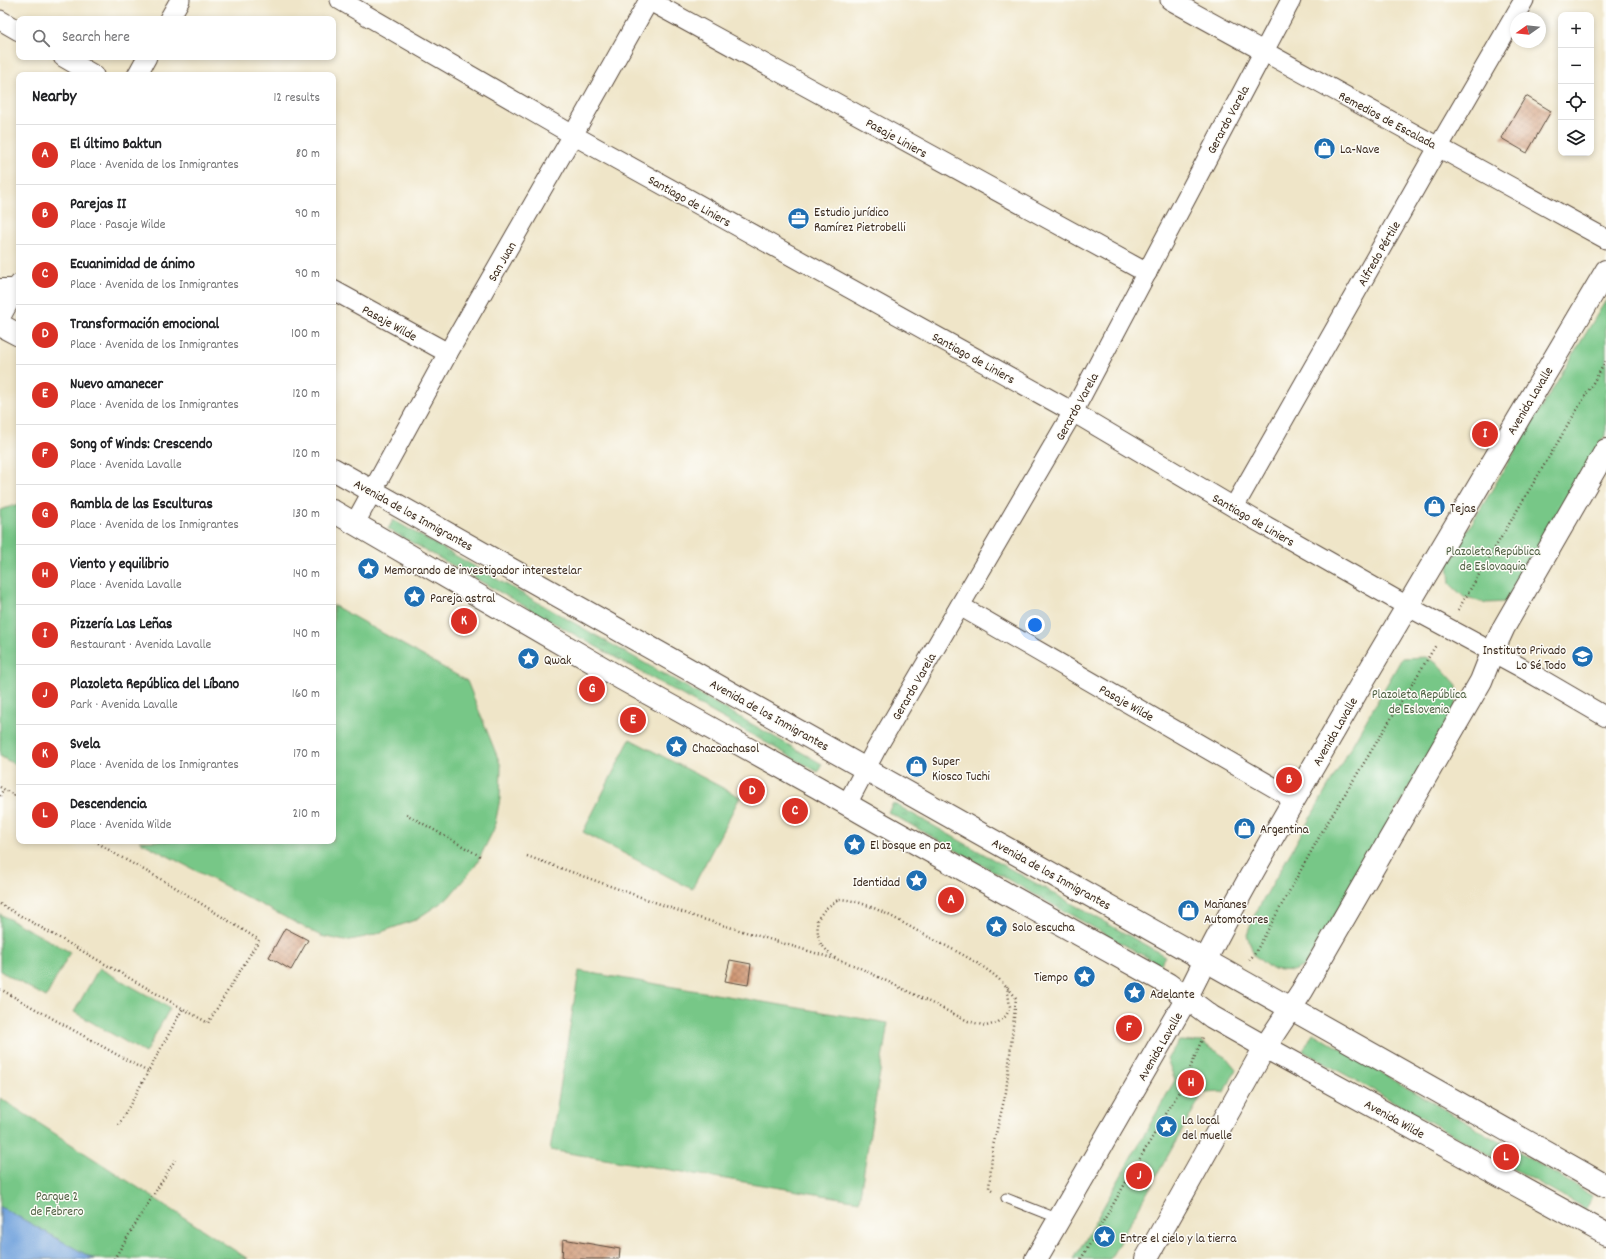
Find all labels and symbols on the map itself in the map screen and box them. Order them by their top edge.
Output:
north arrow [1510,12,1546,48]
street label: Gerardo Varela [1203,82,1256,158]
street label: Remedios de Escalada [1335,87,1440,155]
street label: Pasaje Liniers [862,114,930,164]
shop icon: La-Nave [1312,135,1338,161]
place label: La-Nave [1340,141,1380,160]
street label: Santiago de Liniers [644,171,734,233]
place label: Estudio jurídico Ramírez Pietrobelli [814,204,906,238]
office icon: Estudio jurídico Ramírez Pietrobelli [785,205,811,231]
street label: Alfredo Pértile [1354,218,1407,290]
street label: San Juan [484,239,522,286]
street label: Pasaje Wilde [358,301,420,347]
street label: Santiago de Liniers [928,328,1018,390]
street label: Avenida Lavalle [1503,363,1559,439]
street label: Gerardo Varela [1052,369,1105,445]
pin: I [1472,419,1498,449]
street label: Avenida de los Inmigrantes [350,475,476,557]
street label: Santiago de Liniers [1208,490,1298,553]
shop icon: Tejas [1422,494,1448,520]
place label: Tejas [1450,500,1476,519]
park label: Plazoleta República de Eslovaquia [1446,543,1541,577]
place icon: Memorando de investigador interestelar [355,556,381,582]
place label: Memorando de investigador interestelar [384,562,582,581]
place icon: Pareja astral [401,584,427,610]
place label: Pareja astral [430,590,495,609]
pin: K [451,606,477,636]
your location [1025,615,1045,635]
place label: Instituto Privado Lo Sé Todo [1483,642,1566,676]
school or university icon: Instituto Privado Lo Sé Todo [1569,643,1595,669]
place icon: Qwak [515,646,541,672]
street label: Gerardo Varela [888,649,943,724]
place label: Qwak [544,652,571,671]
pin: G [579,674,605,704]
street label: Avenida de los Inmigrantes [706,675,832,757]
street label: Pasaje Wilde [1095,681,1157,728]
park label: Plazoleta República de Eslovenia [1372,686,1467,720]
street label: Avenida Lavalle [1309,694,1364,770]
pin: E [620,705,646,735]
place icon: Chacoachasol [664,734,690,760]
place label: Chacoachasol [692,740,759,759]
place label: Super Kiosco Tuchi [932,753,991,787]
shop icon: Super Kiosco Tuchi [904,754,930,780]
pin: B [1276,765,1302,795]
pin: D [739,776,765,806]
pin: C [782,796,808,826]
shop icon: Argentina [1231,815,1257,841]
place label: Argentina [1260,821,1310,840]
place icon: El bosque en paz [841,831,867,857]
street label: Avenida de los Inmigrantes [988,834,1114,916]
place label: El bosque en paz [870,837,951,856]
place icon: Identidad [903,868,929,894]
place label: Identidad [853,874,900,893]
pin: A [938,885,964,915]
place label: Mañanes Automotores [1204,896,1269,930]
shop icon: Mañanes Automotores [1175,897,1201,923]
place icon: Solo escucha [984,913,1010,939]
place label: Solo escucha [1012,919,1076,938]
place icon: Tiempo [1071,963,1097,989]
place label: Tiempo [1034,969,1068,988]
place icon: Adelante [1121,980,1147,1006]
place label: Adelante [1150,986,1195,1005]
street label: Avenida Lavalle [1134,1009,1189,1085]
pin: F [1116,1013,1142,1043]
pin: H [1178,1068,1204,1098]
street label: Avenida Wilde [1360,1096,1428,1145]
place label: La local del muelle [1182,1112,1232,1146]
place icon: La local del muelle [1154,1113,1180,1139]
pin: L [1493,1142,1519,1172]
pin: J [1126,1161,1152,1191]
park label: Parque 2 de Febrero [30,1188,84,1222]
place icon: Entre el cielo y la tierra [1092,1224,1118,1250]
place label: Entre el cielo y la tierra [1120,1230,1237,1249]

